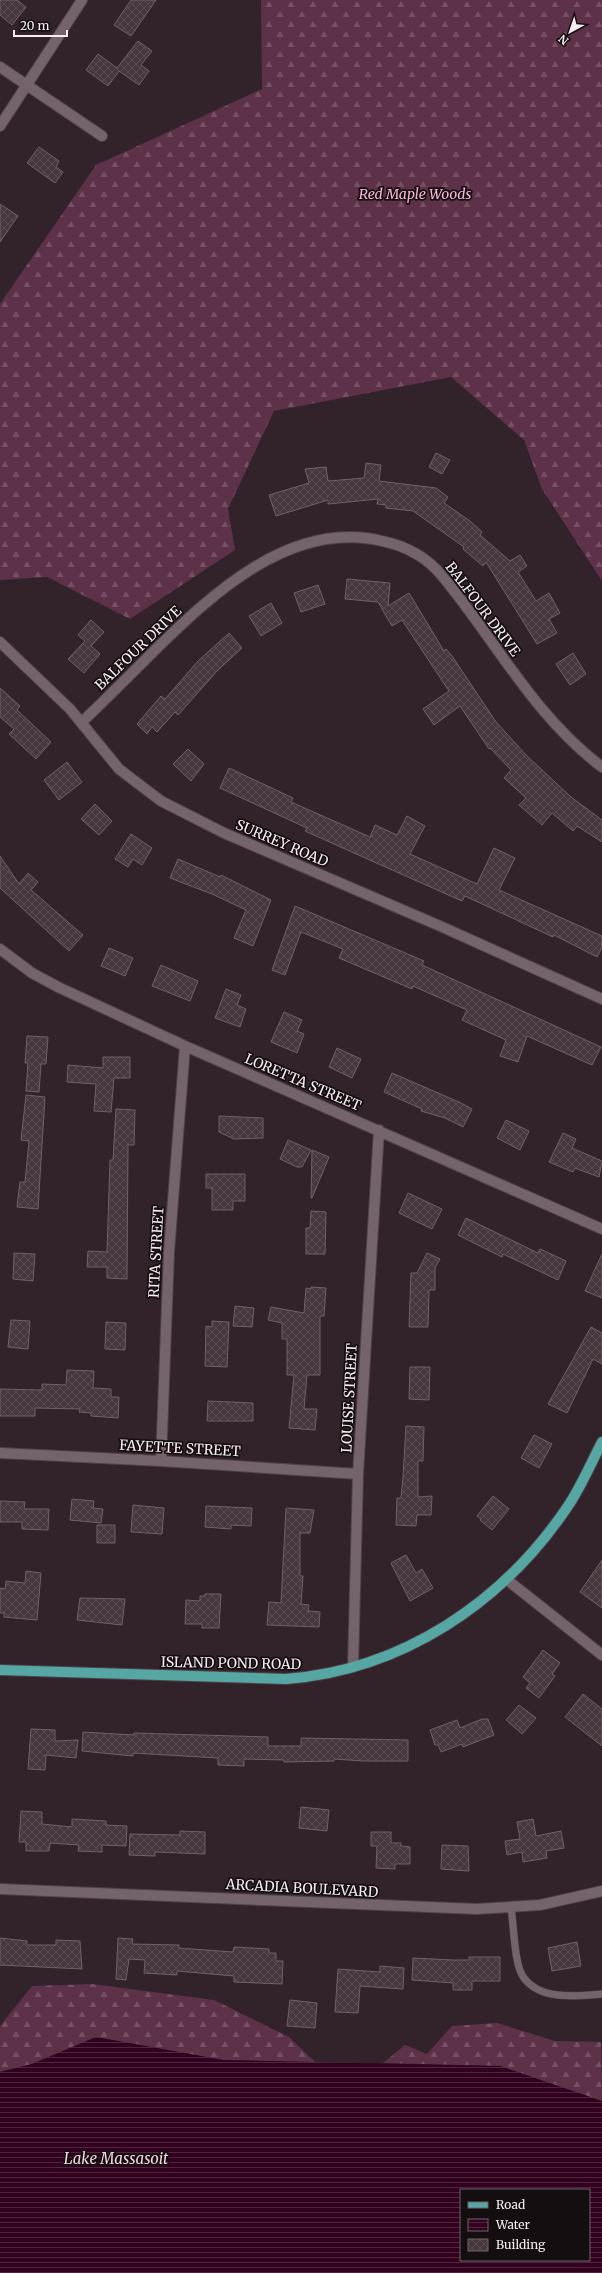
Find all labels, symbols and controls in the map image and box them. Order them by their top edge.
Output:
scale bar [14,12,67,38]
north arrow [550,12,590,52]
text: 20 m [20,18,49,33]
text: N [556,31,571,48]
park label: Red Maple Woods [359,185,471,203]
street label: BALFOUR DRIVE [442,558,524,660]
street label: BALFOUR DRIVE [91,602,185,694]
street label: SURREY ROAD [233,815,332,871]
street label: LORETTA STREET [242,1049,364,1115]
street label: RITA STREET [145,1205,167,1298]
street label: LOUISE STREET [337,1343,361,1453]
street label: FAYETTE STREET [119,1436,241,1460]
street label: ISLAND POND ROAD [161,1653,302,1673]
street label: ARCADIA BOULEVARD [224,1875,379,1901]
water label: Lake Massasoit [64,2149,169,2168]
legend [460,2189,590,2261]
text: Road [496,2197,525,2212]
text: Water [495,2217,531,2232]
text: Building [496,2237,546,2252]

